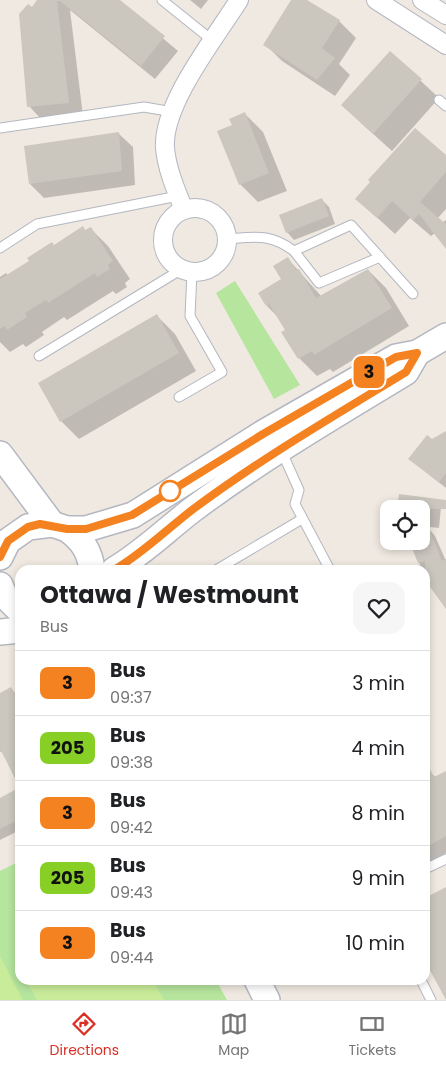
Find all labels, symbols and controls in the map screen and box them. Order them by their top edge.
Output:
line badge: 3 [353,356,385,388]
text: 3 [364,359,374,384]
unlabelled marker [159,480,181,502]
map controls [380,500,430,550]
button: locate [380,500,430,550]
text: Ottawa / Westmount [40,578,299,611]
button: heart [353,582,405,634]
text: Bus [40,615,68,638]
text: Bus [110,657,146,684]
text: 3 [62,670,73,695]
text: 3 min [352,670,405,697]
text: 09:37 [110,686,152,709]
text: Bus [110,722,146,749]
text: 205 [51,735,84,760]
text: 4 min [352,735,405,762]
text: 09:38 [110,751,153,774]
text: Bus [110,787,146,814]
text: 3 [62,800,73,825]
text: 8 min [352,800,405,827]
text: 09:42 [110,816,153,839]
text: Bus [110,852,146,879]
text: 205 [51,865,84,890]
text: 9 min [352,865,405,892]
text: 09:43 [110,881,153,904]
text: Bus [110,917,146,944]
text: 3 [62,930,73,955]
text: 10 min [346,930,405,957]
text: 09:44 [110,946,154,969]
tab: Directions [50,1010,119,1061]
tab: Map [218,1010,249,1061]
tab: Tickets [349,1010,396,1061]

